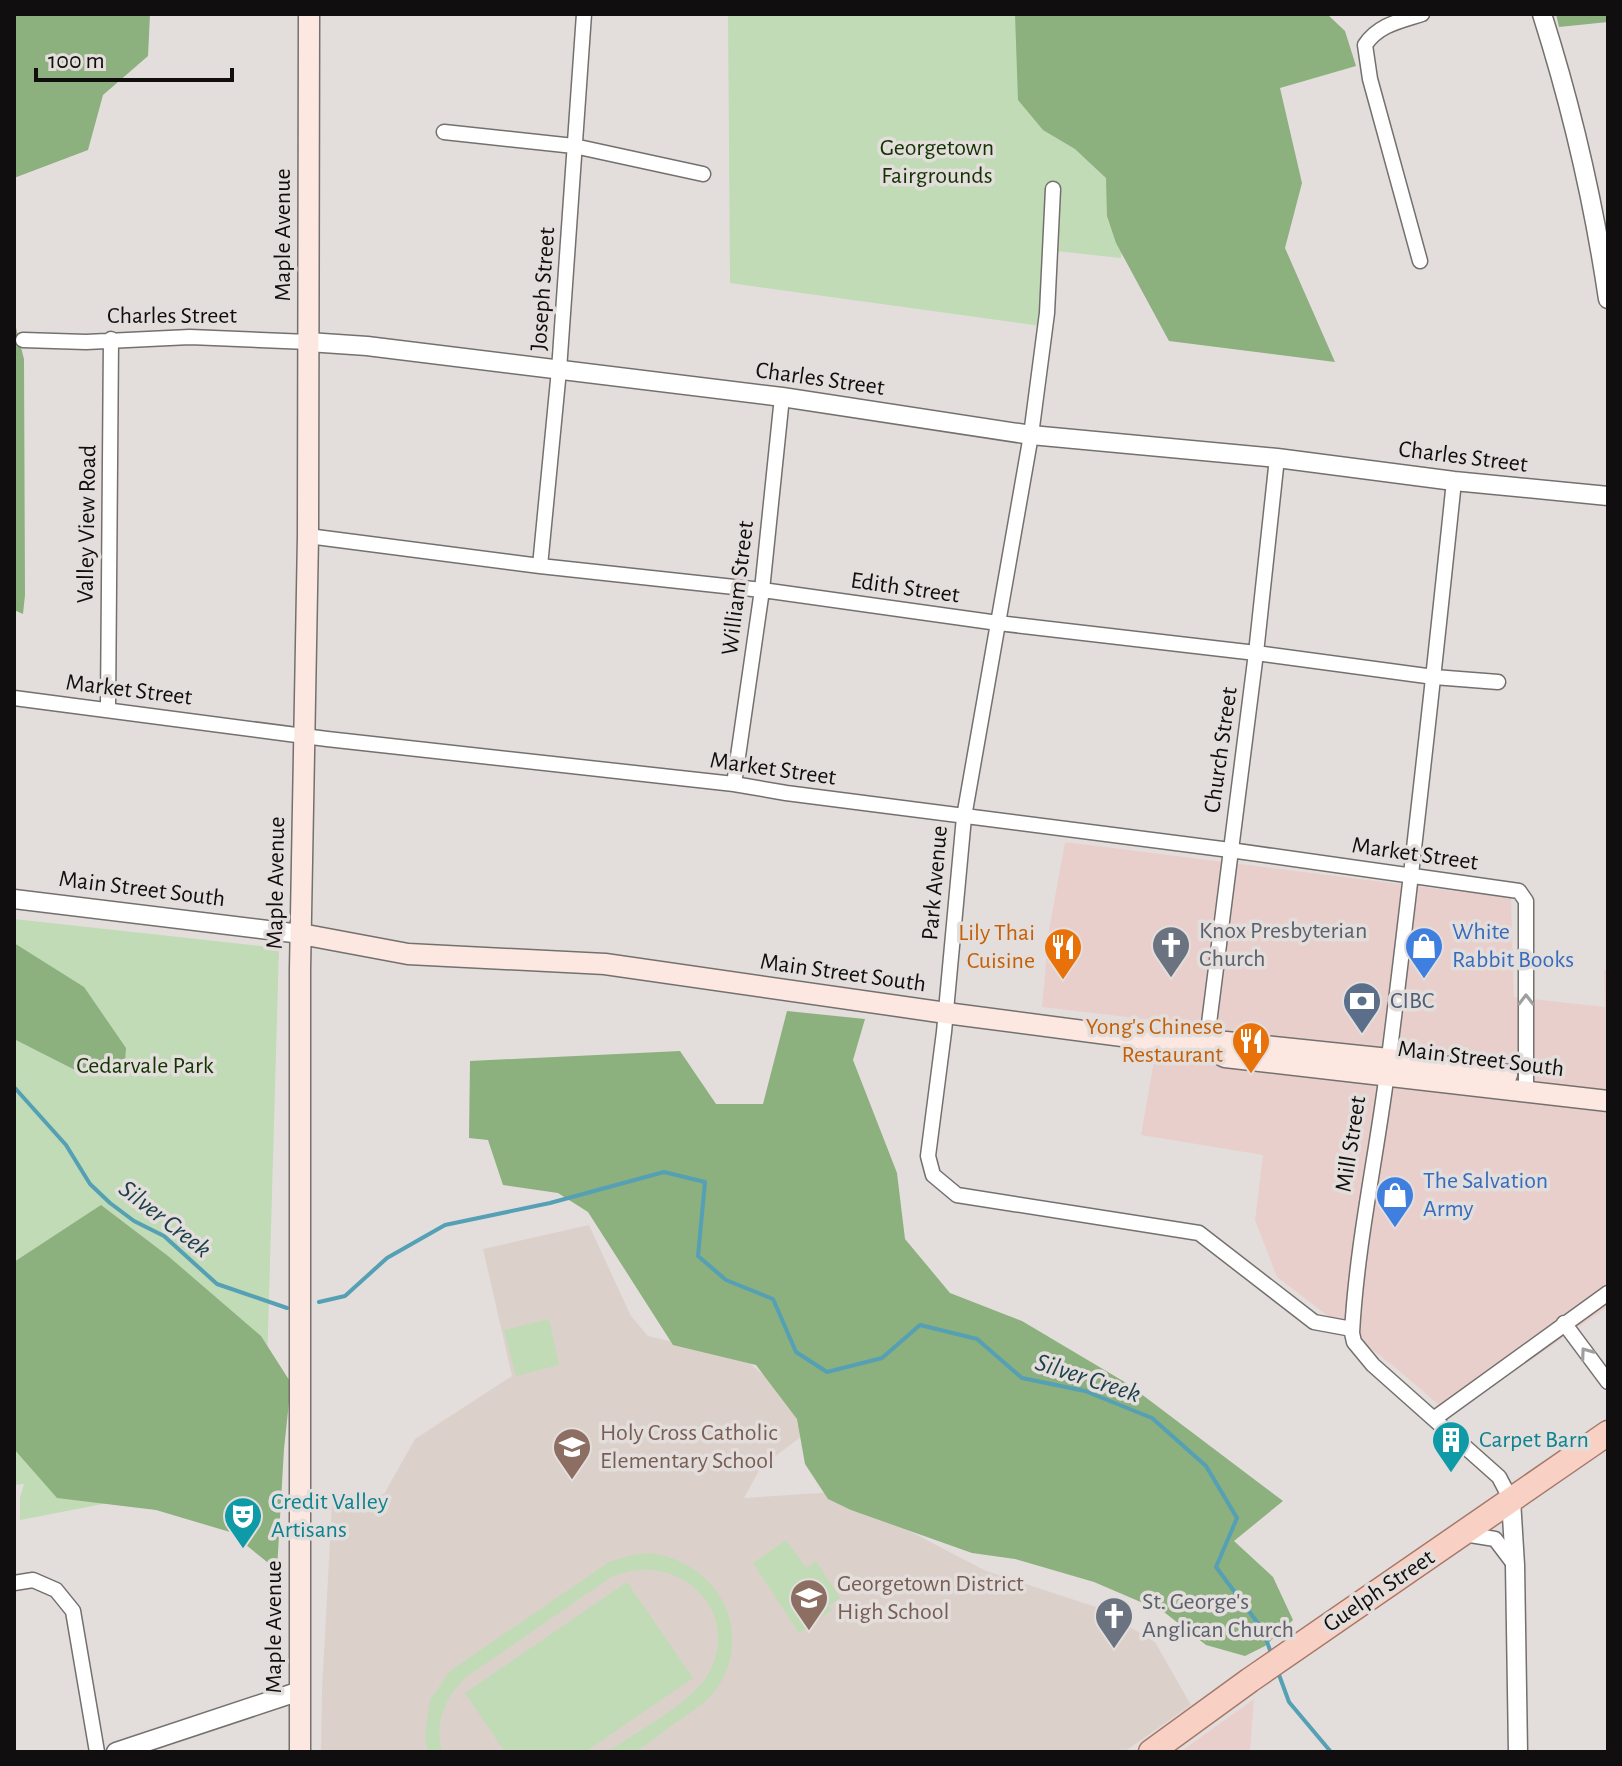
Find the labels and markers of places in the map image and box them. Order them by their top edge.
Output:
place label: Knox Presbyterian Church [1199,919,1367,971]
place label: White Rabbit Books [1452,920,1574,972]
place label: Lily Thai Cuisine [958,921,1035,973]
church icon: Knox Presbyterian Church [1150,924,1192,979]
shop icon: White Rabbit Books [1403,925,1445,980]
restaurant icon: Lily Thai Cuisine [1042,926,1084,981]
bank icon: CIBC [1341,980,1383,1035]
place label: CIBC [1390,989,1434,1013]
place label: Yong's Chinese Restaurant [1086,1015,1223,1067]
restaurant icon: Yong's Chinese Restaurant [1230,1020,1272,1075]
place label: The Salvation Army [1423,1169,1548,1221]
shop icon: The Salvation Army [1374,1174,1416,1229]
building icon: Carpet Barn [1430,1419,1472,1474]
place label: Holy Cross Catholic Elementary School [600,1421,778,1473]
school or university icon: Holy Cross Catholic Elementary School [551,1426,593,1481]
place label: Carpet Barn [1479,1428,1589,1452]
place label: Credit Valley Artisans [271,1490,388,1542]
theatre icon: Credit Valley Artisans [222,1495,264,1550]
place label: Georgetown District High School [837,1572,1024,1624]
school or university icon: Georgetown District High School [788,1577,830,1632]
place label: St. George's Anglican Church [1142,1590,1294,1642]
church icon: St. George's Anglican Church [1093,1595,1135,1650]

